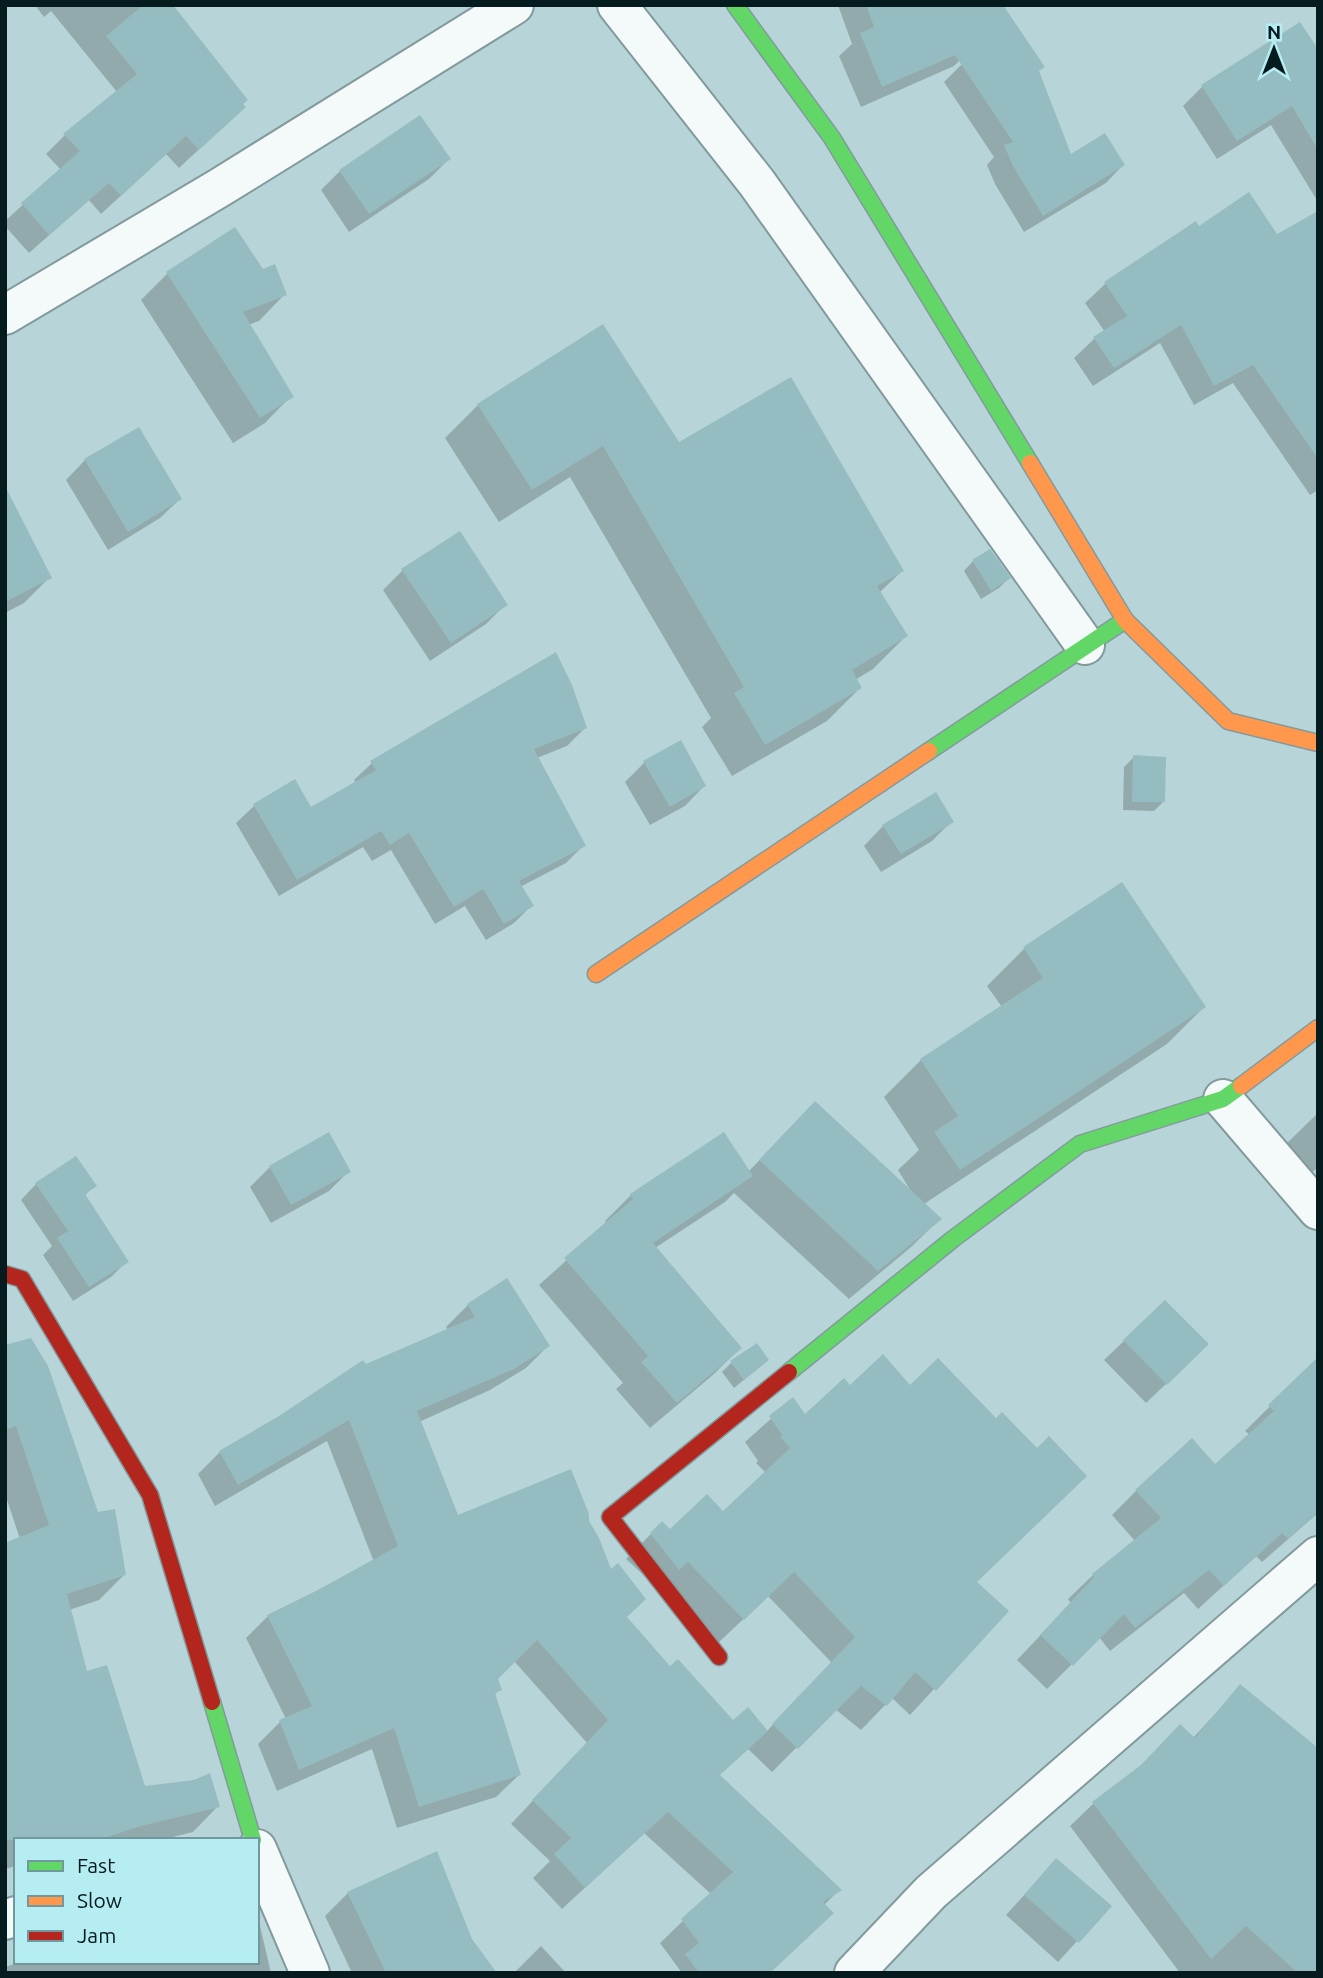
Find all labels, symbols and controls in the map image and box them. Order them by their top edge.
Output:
north arrow [1239,14,1309,84]
text: N [1267,21,1281,43]
legend [14,1838,259,1964]
text: Fast [77,1853,115,1877]
text: Slow [77,1888,122,1912]
text: Jam [77,1923,116,1947]

